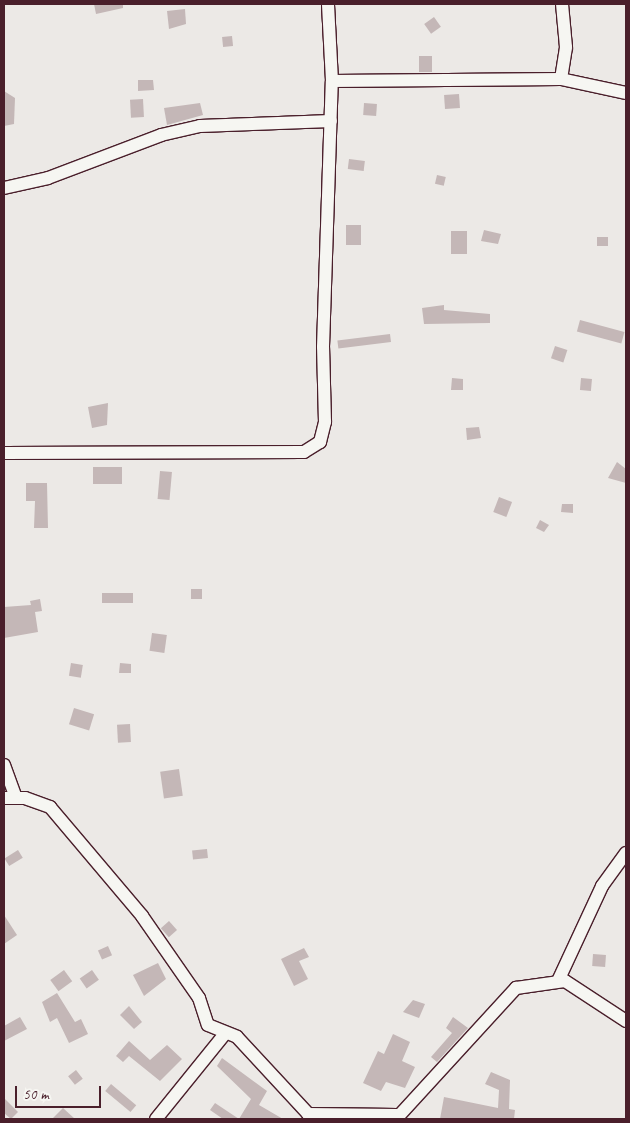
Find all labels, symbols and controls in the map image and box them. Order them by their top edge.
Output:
scale bar [18,1076,104,1108]
text: 50 m [23,1085,49,1104]

